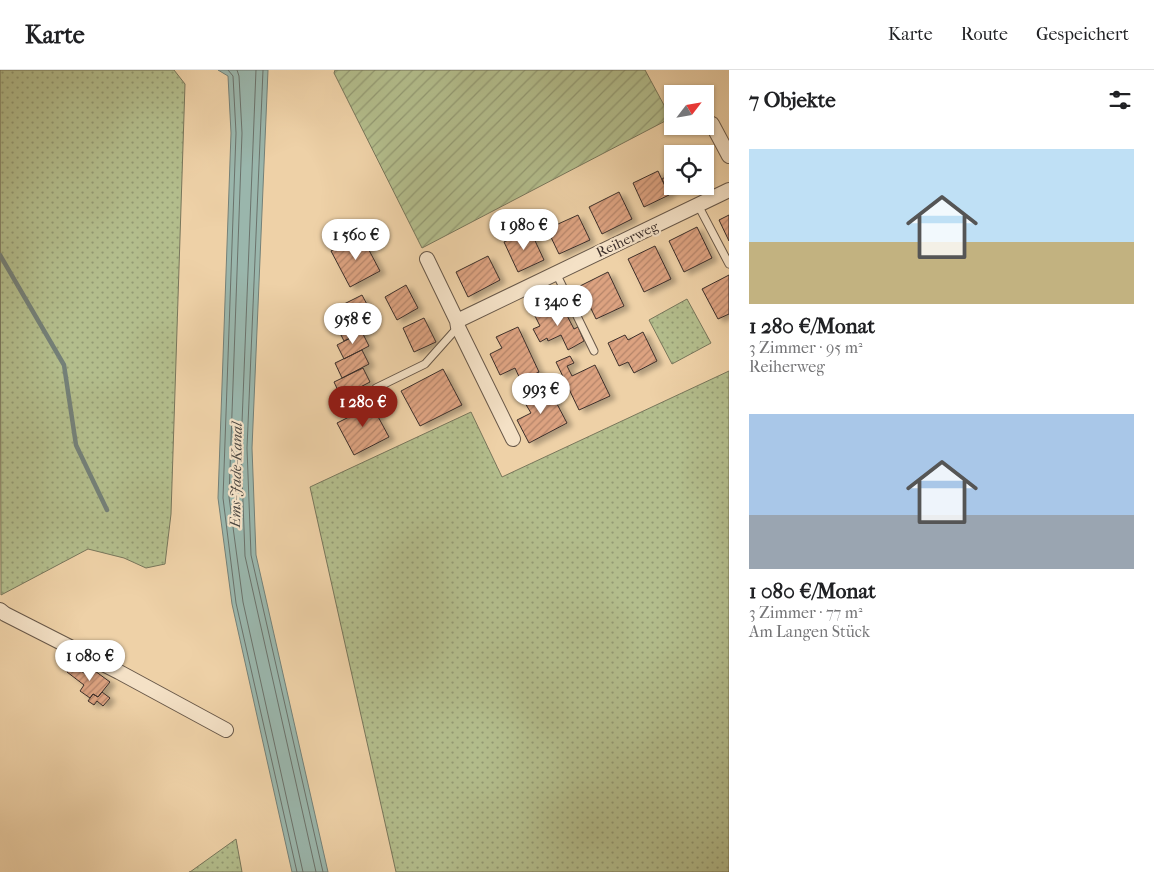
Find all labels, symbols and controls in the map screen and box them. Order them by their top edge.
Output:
text: Karte [25,21,85,49]
text: Karte [888,24,933,45]
text: Route [961,24,1008,45]
text: Gespeichert [1036,24,1129,45]
north arrow [664,85,714,135]
map controls [664,85,714,195]
icon: filters [1106,86,1134,114]
text: 7 Objekte [749,88,836,112]
button: locate [664,145,714,195]
icon: home [897,182,987,272]
pin: 1 980 € [478,208,570,251]
text: 1 980 € [500,215,548,234]
pin: 1 560 € [310,218,402,261]
street label: Reiherweg [594,218,661,261]
text: 1 560 € [333,225,379,244]
pin: 1 340 € [512,284,604,327]
text: 1 340 € [535,291,581,310]
pin: 958 € [318,302,388,345]
text: 958 € [335,309,371,328]
text: 1 280 €/Monat [749,314,875,338]
text: 3 Zimmer · 95 m² [749,338,862,357]
text: Reiherweg [749,357,825,376]
pin: 993 € [506,372,576,415]
text: 993 € [523,379,559,398]
pin: 1 280 € [317,386,409,428]
text: 1 280 € [339,392,387,411]
water label: Ems-Jade-Kanal [226,420,246,529]
icon: home [897,447,987,537]
text: 1 080 €/Monat [749,579,876,603]
text: 3 Zimmer · 77 m² [749,603,863,622]
text: Am Langen Stück [749,622,870,641]
pin: 1 080 € [44,640,136,682]
text: 1 080 € [66,646,114,665]

